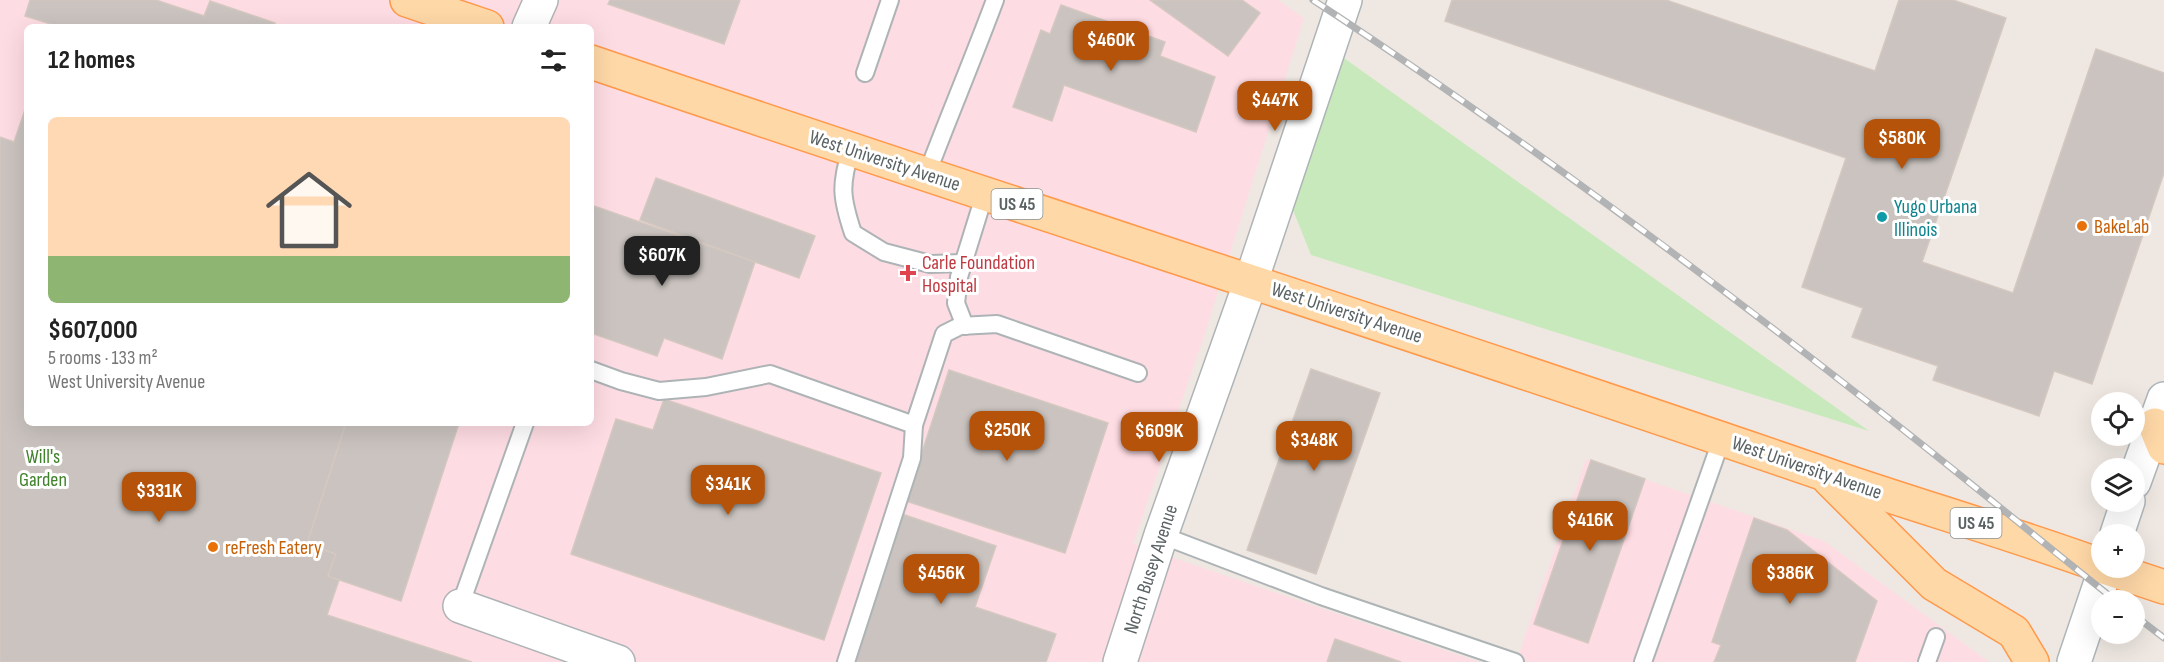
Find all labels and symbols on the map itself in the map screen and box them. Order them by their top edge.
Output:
pin: $460K [1069,21,1153,72]
pin: $447K [1233,81,1317,132]
pin: $580K [1860,119,1944,170]
street label: West University Avenue [806,125,963,197]
road number: US 45 [992,189,1042,219]
place label: Yugo Urbana Illinois [1894,195,1977,242]
marker: Yugo Urbana Illinois [1875,210,1889,224]
place label: BakeLab [2094,215,2149,239]
marker: BakeLab [2075,219,2089,233]
pin: $607K [620,236,704,287]
place label: Carle Foundation Hospital [922,251,1035,298]
marker: Carle Foundation Hospital [899,264,917,282]
street label: West University Avenue [1268,277,1425,349]
pin: $250K [965,411,1049,462]
pin: $609K [1117,412,1201,463]
pin: $348K [1272,421,1356,472]
street label: West University Avenue [1728,431,1885,505]
park label: Will's Garden [19,445,67,492]
pin: $341K [686,465,770,516]
pin: $331K [117,472,201,523]
pin: $416K [1548,501,1632,552]
street label: North Busey Avenue [1119,502,1183,637]
road number: US 45 [1950,508,2002,538]
place label: reFresh Eatery [225,536,322,560]
marker: reFresh Eatery [206,540,220,554]
pin: $456K [899,554,983,605]
pin: $386K [1748,554,1832,605]

